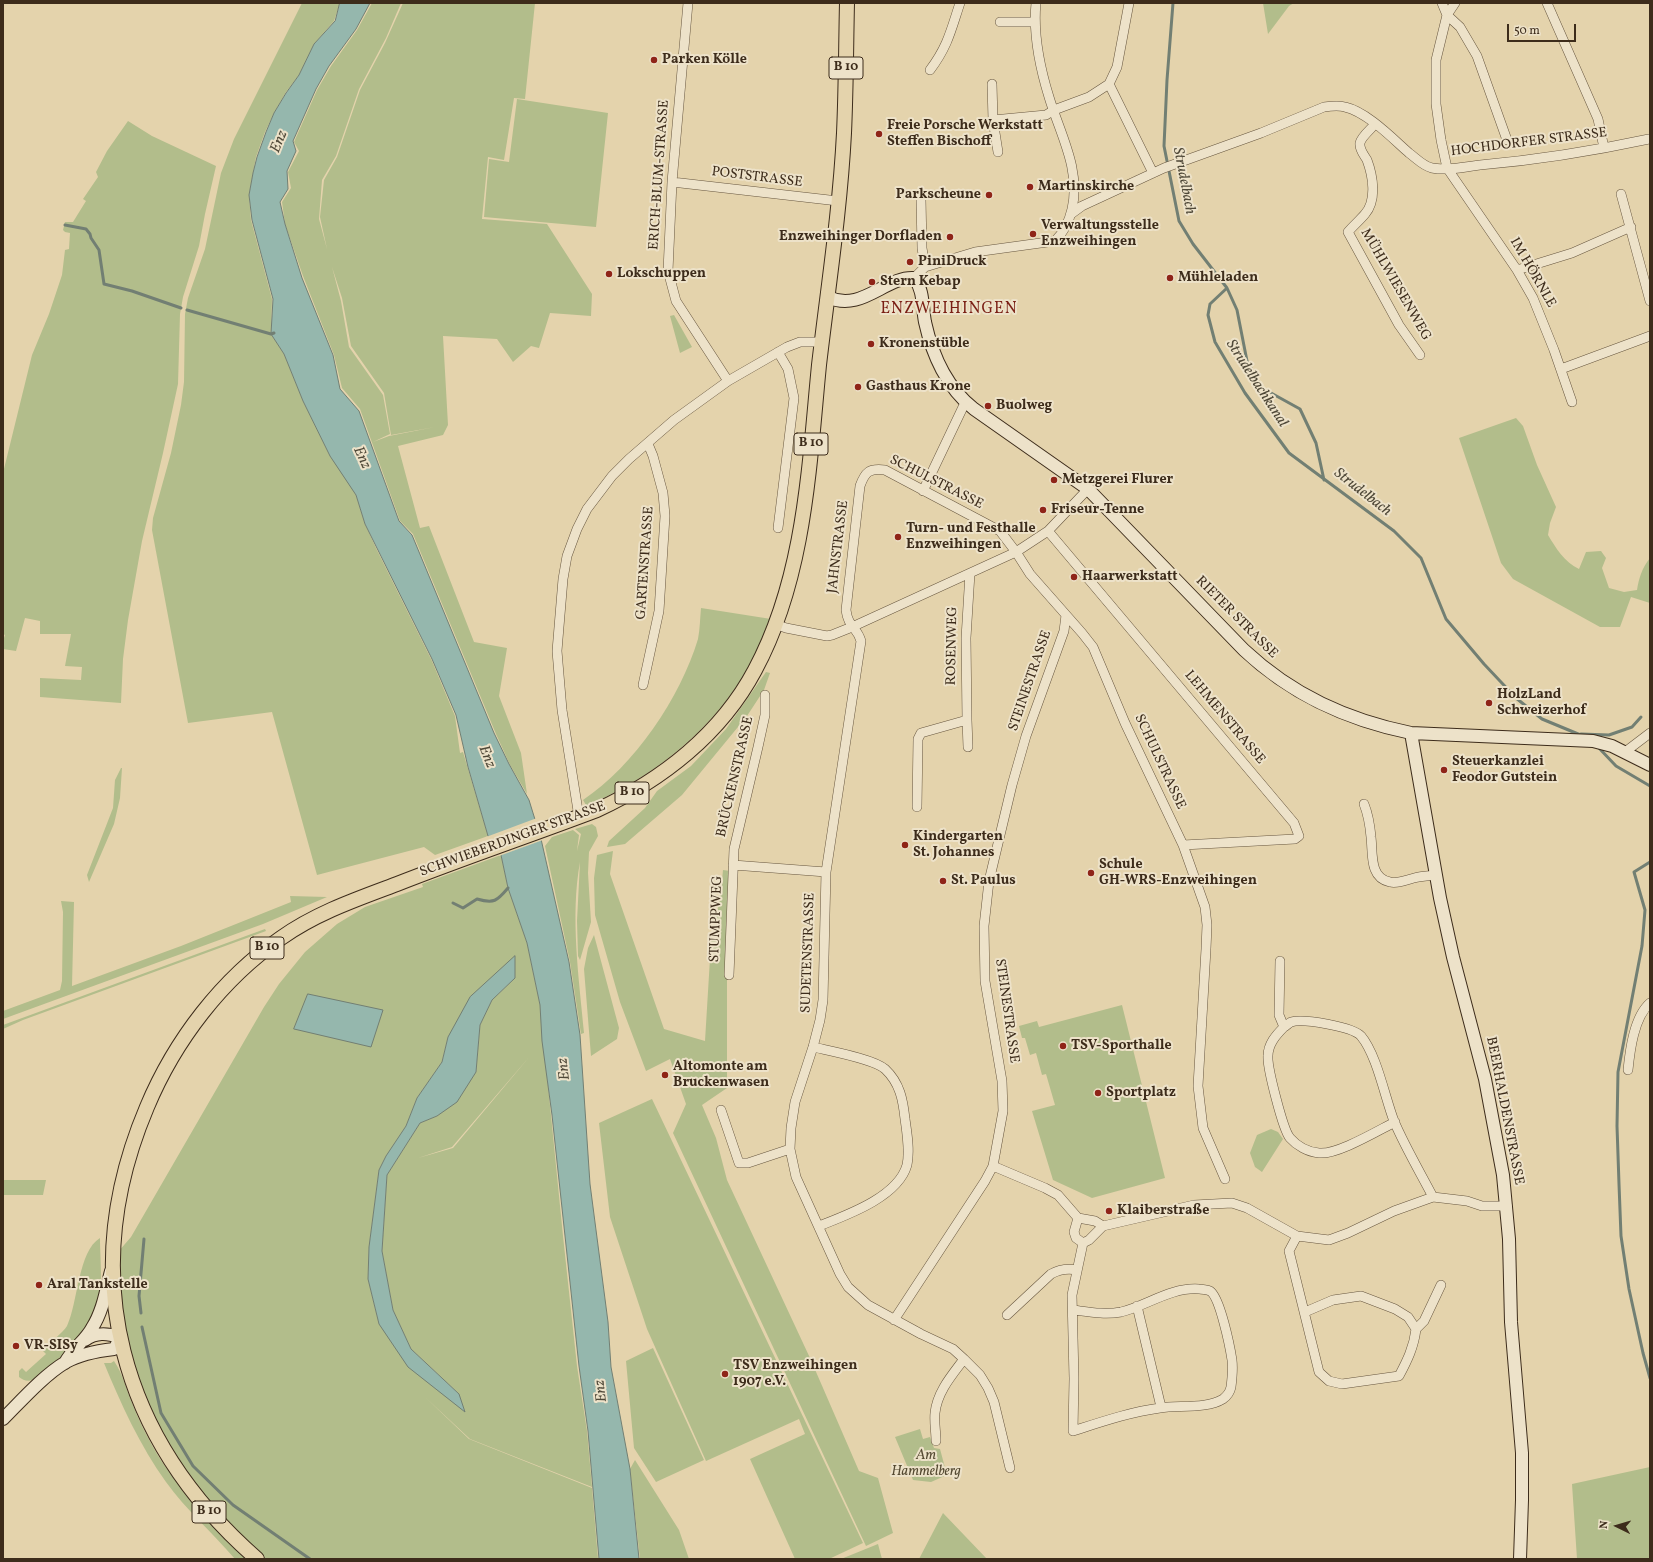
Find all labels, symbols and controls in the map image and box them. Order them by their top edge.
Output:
scale bar [1509,16,1578,42]
text: 50 m [1514,23,1540,39]
place label: Parken Kölle [662,52,747,68]
marker: Parken Kölle [649,55,659,65]
road number: B 10 [829,57,863,79]
street label: ERICH-BLUM-STRASSE [646,99,674,251]
place label: Freie Porsche Werkstatt Steffen Bischoff [887,118,1043,150]
street label: HOCHDORFER STRASSE [1450,125,1608,161]
water label: Enz [267,128,293,156]
marker: Freie Porsche Werkstatt Steffen Bischoff [874,129,884,139]
water label: Strudelbach [1168,146,1198,216]
street label: POSTSTRASSE [711,164,803,192]
place label: Martinskirche [1038,179,1134,195]
marker: Martinskirche [1025,182,1035,192]
place label: Parkscheune [896,187,981,203]
marker: Parkscheune [984,190,994,200]
place label: Verwaltungsstelle Enzweihingen [1041,218,1159,250]
street label: MÜHLWIESENWEG [1356,226,1434,344]
place label: Enzweihinger Dorfladen [779,229,942,245]
marker: Verwaltungsstelle Enzweihingen [1028,229,1038,239]
marker: Enzweihinger Dorfladen [945,232,955,242]
street label: IM HÖRNLE [1505,235,1559,311]
place label: PiniDruck [918,254,986,270]
marker: PiniDruck [905,257,915,267]
place label: Lokschuppen [617,266,706,282]
marker: Lokschuppen [604,269,614,279]
place label: Mühleladen [1178,270,1258,286]
marker: Mühleladen [1165,273,1175,283]
place label: Stern Kebap [880,274,961,290]
marker: Stern Kebap [867,277,877,287]
district label: ENZWEIHINGEN [880,300,1018,320]
place label: Kronenstüble [879,336,969,352]
water label: Strudelbachkanal [1221,337,1291,431]
marker: Kronenstüble [866,339,876,349]
place label: Gasthaus Krone [866,379,971,395]
marker: Gasthaus Krone [853,382,863,392]
place label: Buolweg [996,398,1052,414]
marker: Buolweg [983,401,993,411]
road number: B 10 [794,433,828,455]
water label: Enz [348,444,374,472]
street label: SCHULSTRASSE [886,452,986,514]
water label: Strudelbach [1330,465,1394,521]
place label: Metzgerei Flurer [1062,472,1173,488]
marker: Metzgerei Flurer [1049,475,1059,485]
street label: JAHNSTRASSE [825,499,853,595]
place label: Friseur-Tenne [1051,502,1144,518]
marker: Friseur-Tenne [1038,505,1048,515]
street label: GARTENSTRASSE [634,506,658,620]
place label: Turn- und Festhalle Enzweihingen [906,521,1036,554]
marker: Turn- und Festhalle Enzweihingen [893,532,903,542]
place label: Haarwerkstatt [1082,569,1177,585]
marker: Haarwerkstatt [1069,572,1079,582]
street label: RIETER STRASSE [1191,573,1281,663]
street label: ROSENWEG [944,606,962,686]
street label: STEINESTRASSE [1006,628,1056,734]
street label: LEHMENSTRASSE [1180,668,1268,768]
place label: HolzLand Schweizerhof [1497,687,1586,720]
marker: HolzLand Schweizerhof [1484,698,1494,708]
street label: SCHULSTRASSE [1130,712,1188,812]
street label: BRÜCKENSTRASSE [714,715,758,839]
water label: Enz [473,743,499,771]
place label: Steuerkanzlei Feodor Gutstein [1452,754,1557,786]
marker: Steuerkanzlei Feodor Gutstein [1439,765,1449,775]
road number: B 10 [615,782,649,804]
street label: SCHWIEBERDINGER STRASSE [418,799,608,881]
place label: Kindergarten St. Johannes [913,829,1003,862]
marker: Kindergarten St. Johannes [900,840,910,850]
place label: Schule GH-WRS-Enzweihingen [1099,857,1257,890]
marker: Schule GH-WRS-Enzweihingen [1086,868,1096,878]
place label: St. Paulus [951,873,1016,889]
street label: STUMPPWEG [707,875,727,963]
marker: St. Paulus [938,876,948,886]
street label: SUDETENSTRASSE [799,893,819,1013]
road number: B 10 [250,937,284,959]
street label: STEINESTRASSE [990,958,1022,1064]
street label: BEERHALDENSTRASSE [1481,1035,1527,1187]
place label: TSV-Sporthalle [1071,1038,1172,1054]
marker: TSV-Sporthalle [1058,1041,1068,1051]
water label: Enz [555,1057,575,1081]
place label: Altomonte am Bruckenwasen [673,1059,769,1092]
marker: Altomonte am Bruckenwasen [660,1070,670,1080]
place label: Sportplatz [1106,1085,1176,1101]
marker: Sportplatz [1093,1088,1103,1098]
place label: Klaiberstraße [1117,1203,1209,1219]
marker: Klaiberstraße [1104,1206,1114,1216]
place label: Aral Tankstelle [47,1277,148,1293]
marker: Aral Tankstelle [34,1280,44,1290]
place label: VR-SISy [24,1338,78,1354]
marker: VR-SISy [11,1341,21,1351]
place label: TSV Enzweihingen 1907 e.V. [733,1358,858,1390]
marker: TSV Enzweihingen 1907 e.V. [720,1369,730,1379]
water label: Enz [592,1379,612,1403]
park label: Am Hammelberg [891,1448,961,1480]
road number: B 10 [192,1501,226,1523]
north arrow [1597,1506,1637,1546]
text: N [1597,1520,1612,1530]

